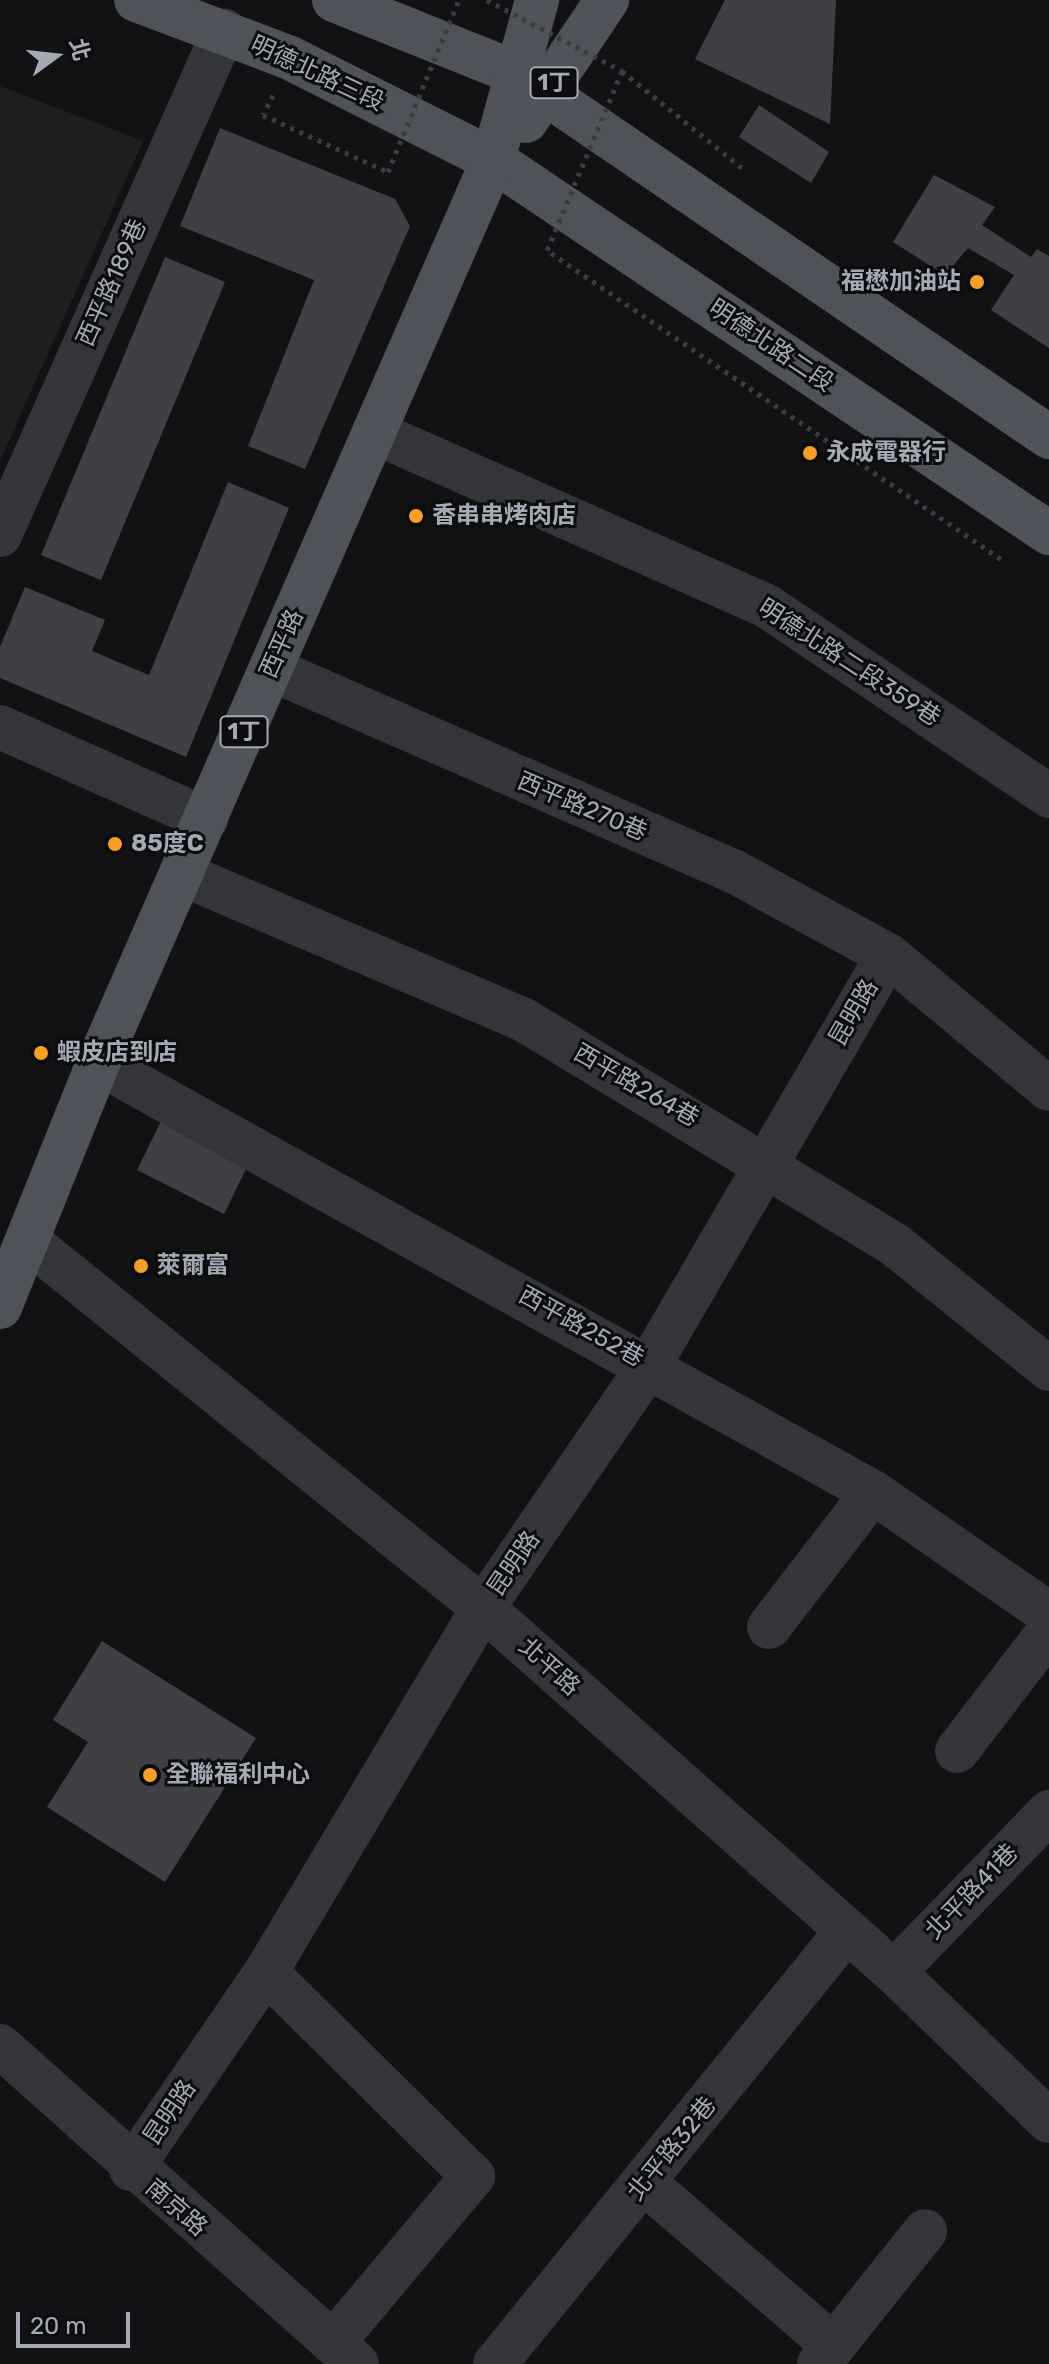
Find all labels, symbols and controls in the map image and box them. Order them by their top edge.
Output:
north arrow [16,16,96,96]
street label: 明德北路三段 [246,31,388,117]
text: 北 [64,36,96,64]
road number: 1丁 [528,65,580,101]
street label: 西平路189巷 [71,215,153,351]
place label: 福懋加油站 [841,268,961,296]
marker: 福懋加油站 [968,273,986,291]
street label: 明德北路二段 [703,294,839,398]
place label: 永成電器行 [826,439,946,467]
marker: 永成電器行 [801,444,819,462]
place label: 香串串烤肉店 [432,502,576,530]
marker: 香串串烤肉店 [407,507,425,525]
street label: 明德北路二段359巷 [753,593,945,733]
street label: 西平路 [254,605,310,683]
road number: 1丁 [218,714,270,750]
street label: 西平路270巷 [513,767,651,847]
place label: 85度C [131,830,204,858]
marker: 85度C [106,835,124,853]
street label: 昆明路 [824,975,884,1051]
place label: 蝦皮店到店 [57,1039,177,1067]
street label: 西平路264巷 [568,1039,704,1133]
marker: 蝦皮店到店 [32,1044,50,1062]
place label: 萊爾富 [157,1252,229,1280]
marker: 萊爾富 [132,1257,150,1275]
street label: 西平路252巷 [513,1281,649,1373]
street label: 昆明路 [482,1526,546,1602]
street label: 北平路 [513,1632,585,1702]
place label: 全聯福利中心 [166,1761,310,1789]
marker: 全聯福利中心 [141,1766,159,1784]
street label: 北平路41巷 [920,1839,1024,1945]
street label: 昆明路 [138,2075,202,2151]
street label: 北平路32巷 [622,2092,722,2206]
street label: 南京路 [139,2174,213,2242]
scale bar [20,2296,134,2346]
text: 20 m [30,2312,87,2340]

